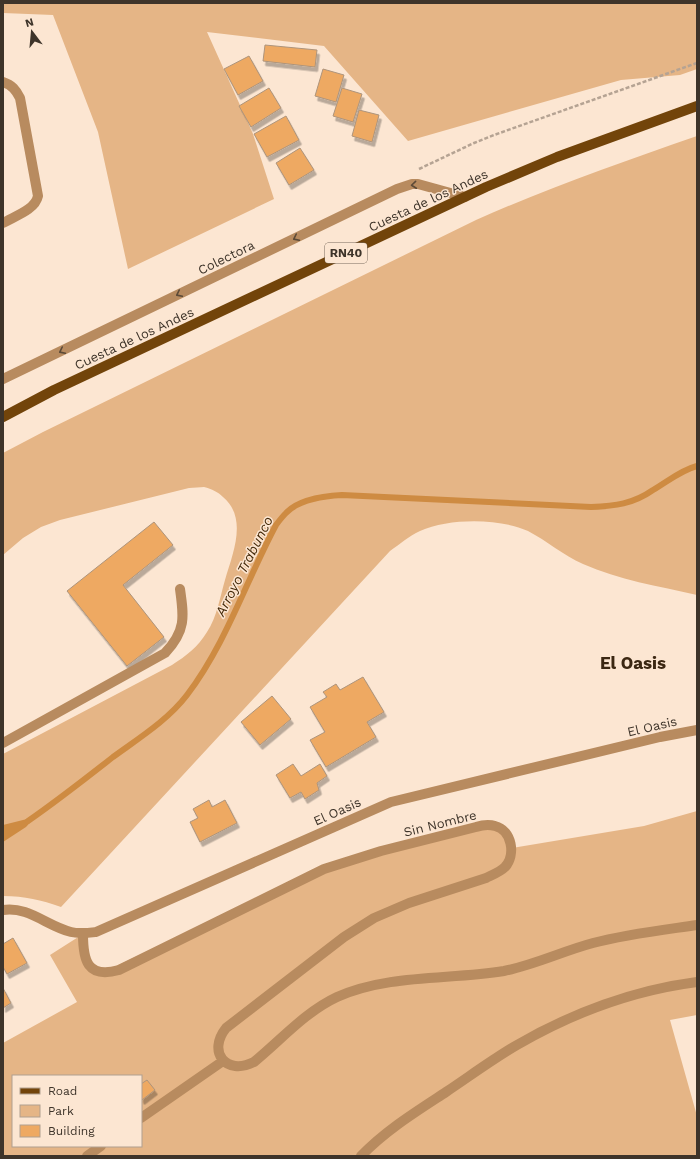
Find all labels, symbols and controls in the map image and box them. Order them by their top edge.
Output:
north arrow [12,12,52,52]
text: N [24,15,35,30]
street label: Cuesta de los Andes [366,166,490,235]
one-way arrow [411,180,417,189]
one-way arrow [293,233,300,241]
street label: Colectora [195,237,258,278]
road number: RN40 [325,243,367,263]
one-way arrow [176,289,183,297]
street label: Cuesta de los Andes [72,304,196,373]
one-way arrow [58,346,66,354]
water label: Arroyo Trabunco [211,513,276,619]
district label: El Oasis [600,653,666,673]
street label: El Oasis [626,713,679,739]
street label: El Oasis [311,794,363,829]
street label: Sin Nombre [402,807,478,840]
legend [12,1075,142,1147]
text: Road [48,1084,77,1098]
text: Park [48,1104,74,1118]
text: Building [48,1124,95,1138]

